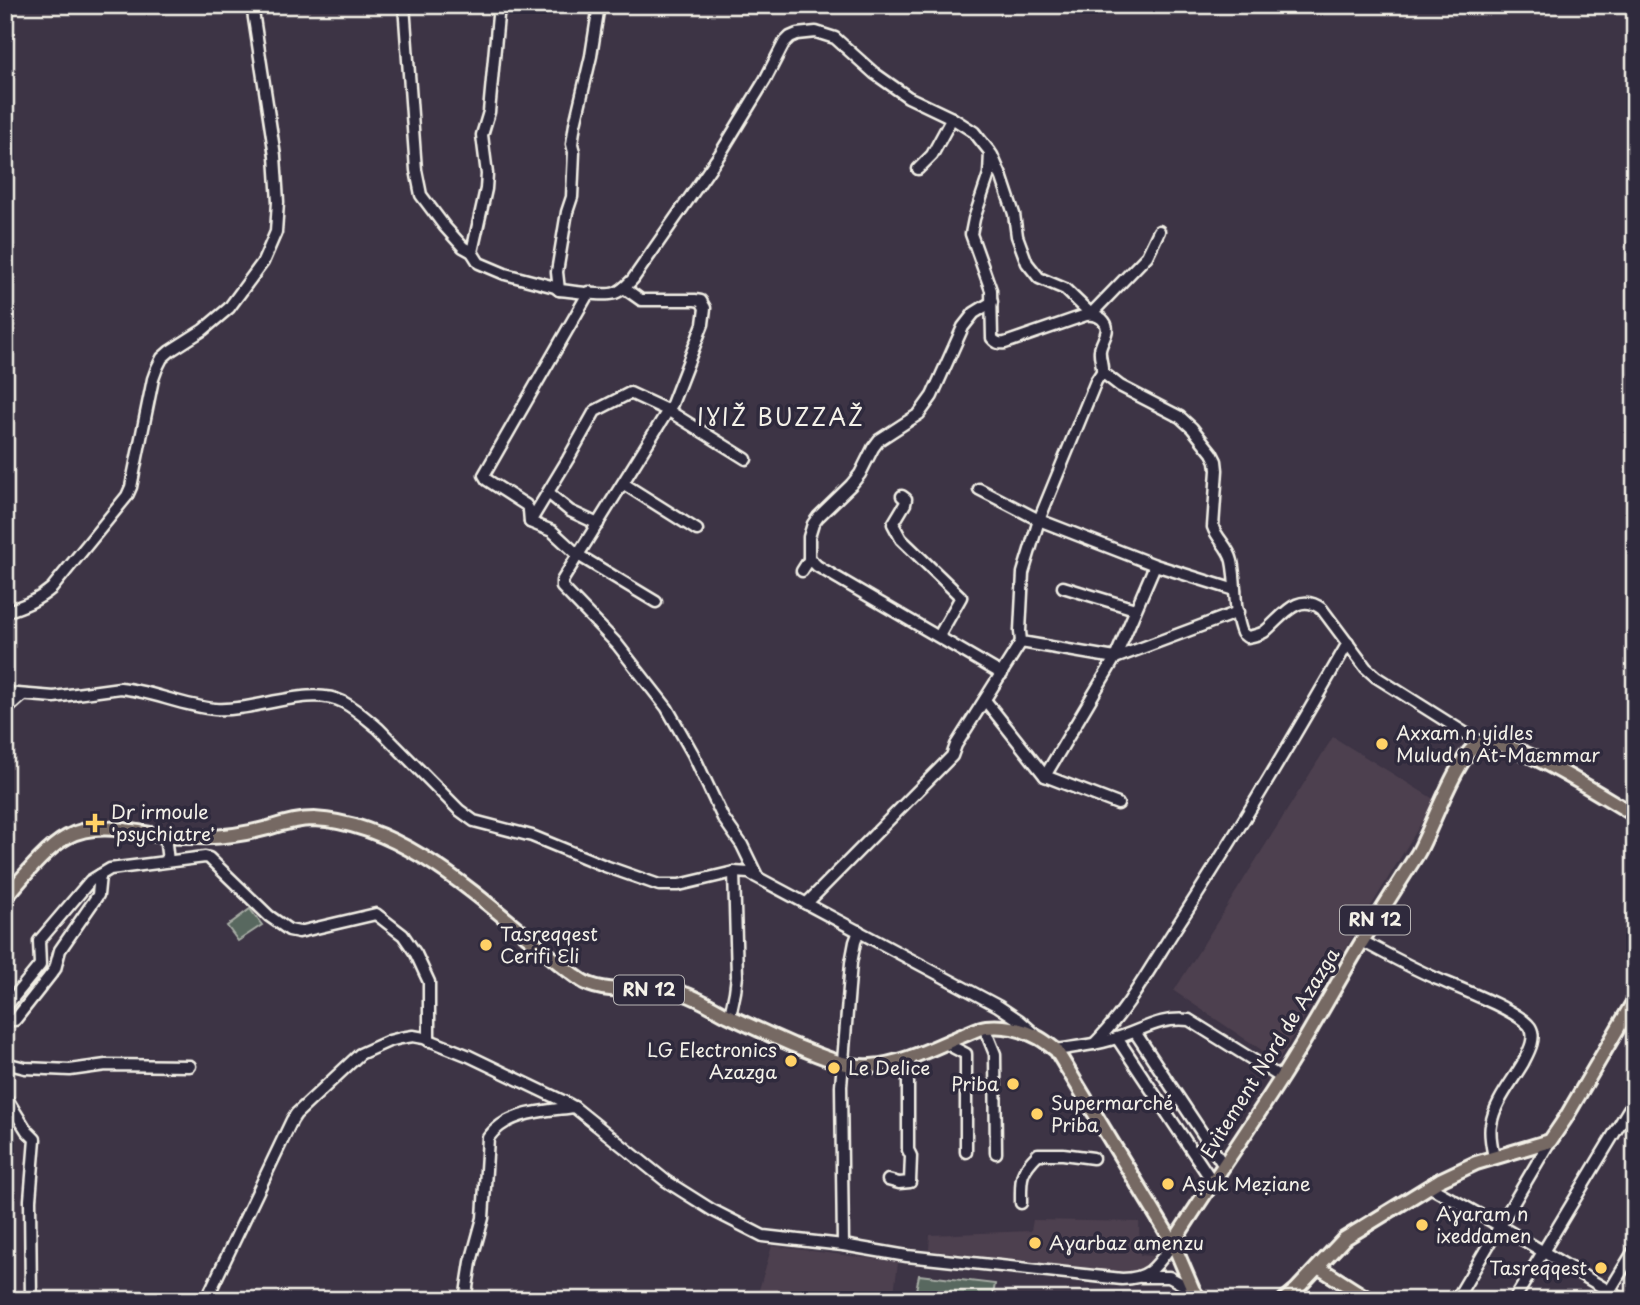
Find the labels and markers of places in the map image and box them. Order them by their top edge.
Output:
place label: Axxam n yidles Mulud n At-Maɛmmar [1396,718,1600,768]
marker: Axxam n yidles Mulud n At-Maɛmmar [1374,736,1390,752]
place label: Dr irmoule 'psychiatre' [111,797,215,847]
marker: Dr irmoule 'psychiatre' [85,813,105,833]
place label: Tasreqqest Cerifi Ɛli [500,919,598,969]
marker: Tasreqqest Cerifi Ɛli [478,937,494,953]
place label: LG Electronics Azazga [647,1035,777,1085]
marker: LG Electronics Azazga [783,1053,799,1069]
place label: Le Delice [848,1053,930,1081]
marker: Le Delice [826,1060,842,1076]
place label: Priba [951,1069,999,1097]
marker: Priba [1005,1076,1021,1092]
place label: Supermarché Priba [1051,1088,1173,1138]
marker: Supermarché Priba [1029,1106,1045,1122]
place label: Aṣuk Meẓiane [1182,1169,1311,1197]
marker: Aṣuk Meẓiane [1160,1176,1176,1192]
place label: Aɣaram n ixeddamen [1436,1199,1532,1249]
marker: Aɣaram n ixeddamen [1414,1217,1430,1233]
place label: Aɣarbaz amenzu [1049,1228,1204,1256]
marker: Aɣarbaz amenzu [1027,1235,1043,1251]
place label: Tasreqqest [1489,1253,1587,1281]
marker: Tasreqqest [1593,1260,1609,1276]

